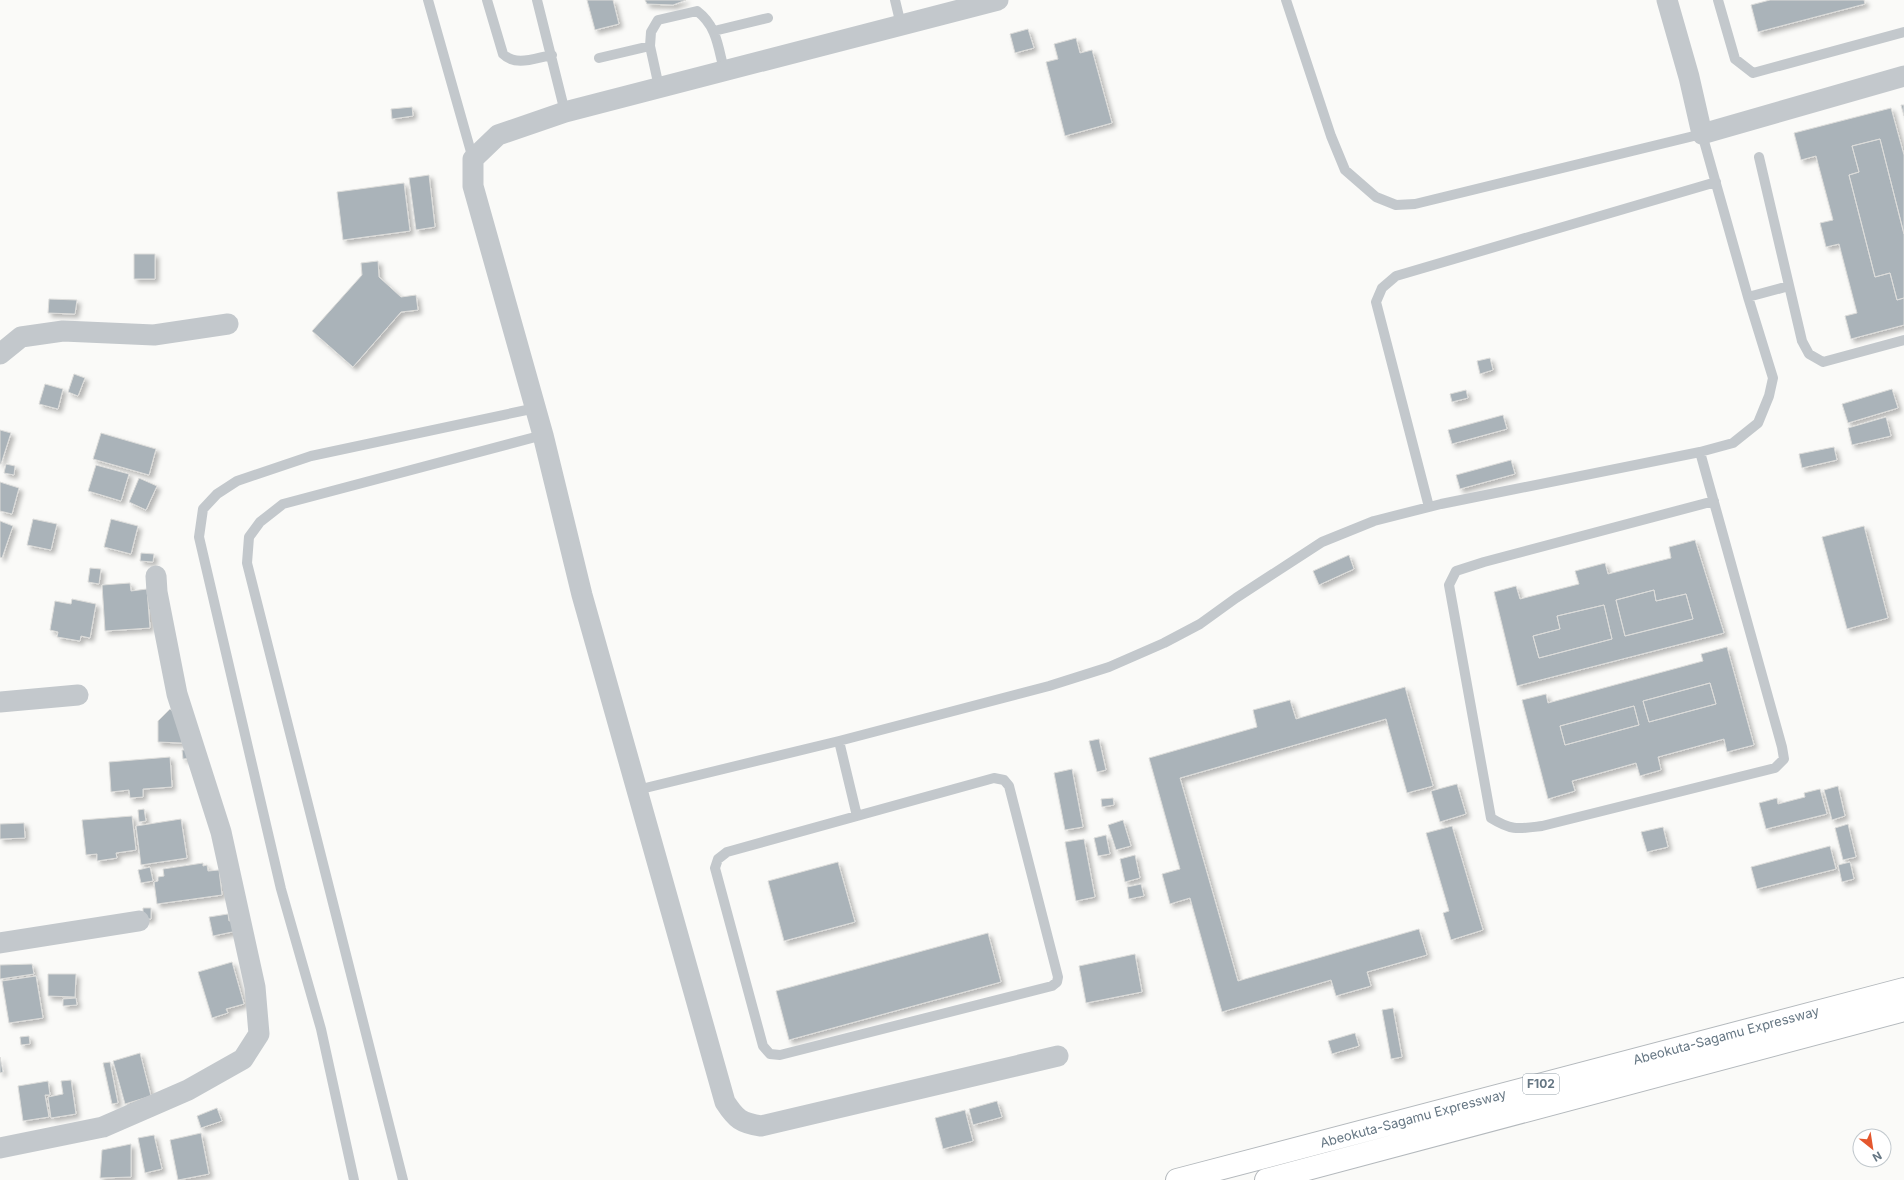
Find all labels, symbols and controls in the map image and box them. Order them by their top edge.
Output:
street label: Abeokuta-Sagamu Expressway [1631,1002,1821,1068]
road number: F102 [1523,1074,1559,1094]
street label: Abeokuta-Sagamu Expressway [1318,1085,1508,1151]
north arrow [1852,1128,1892,1168]
text: N [1870,1149,1884,1165]

